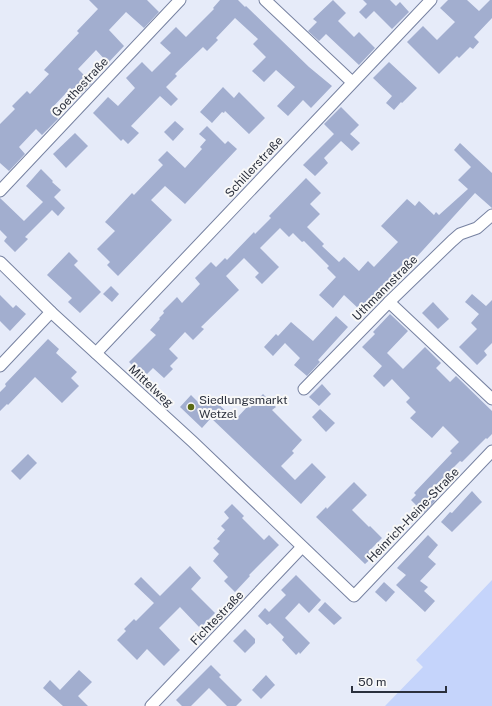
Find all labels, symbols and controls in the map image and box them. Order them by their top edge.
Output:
street label: Goethestraße [49,54,111,120]
street label: Schillerstraße [222,133,286,200]
street label: Uthmannstraße [349,252,421,324]
street label: Mittelweg [126,362,176,410]
place label: Siedlungsmarkt Wetzel [199,393,288,421]
marker: Siedlungsmarkt Wetzel [186,402,196,412]
street label: Heinrich-Heine-Straße [364,465,462,565]
street label: Fichtestraße [188,588,247,648]
scale bar [352,668,446,694]
text: 50 m [358,675,386,689]

